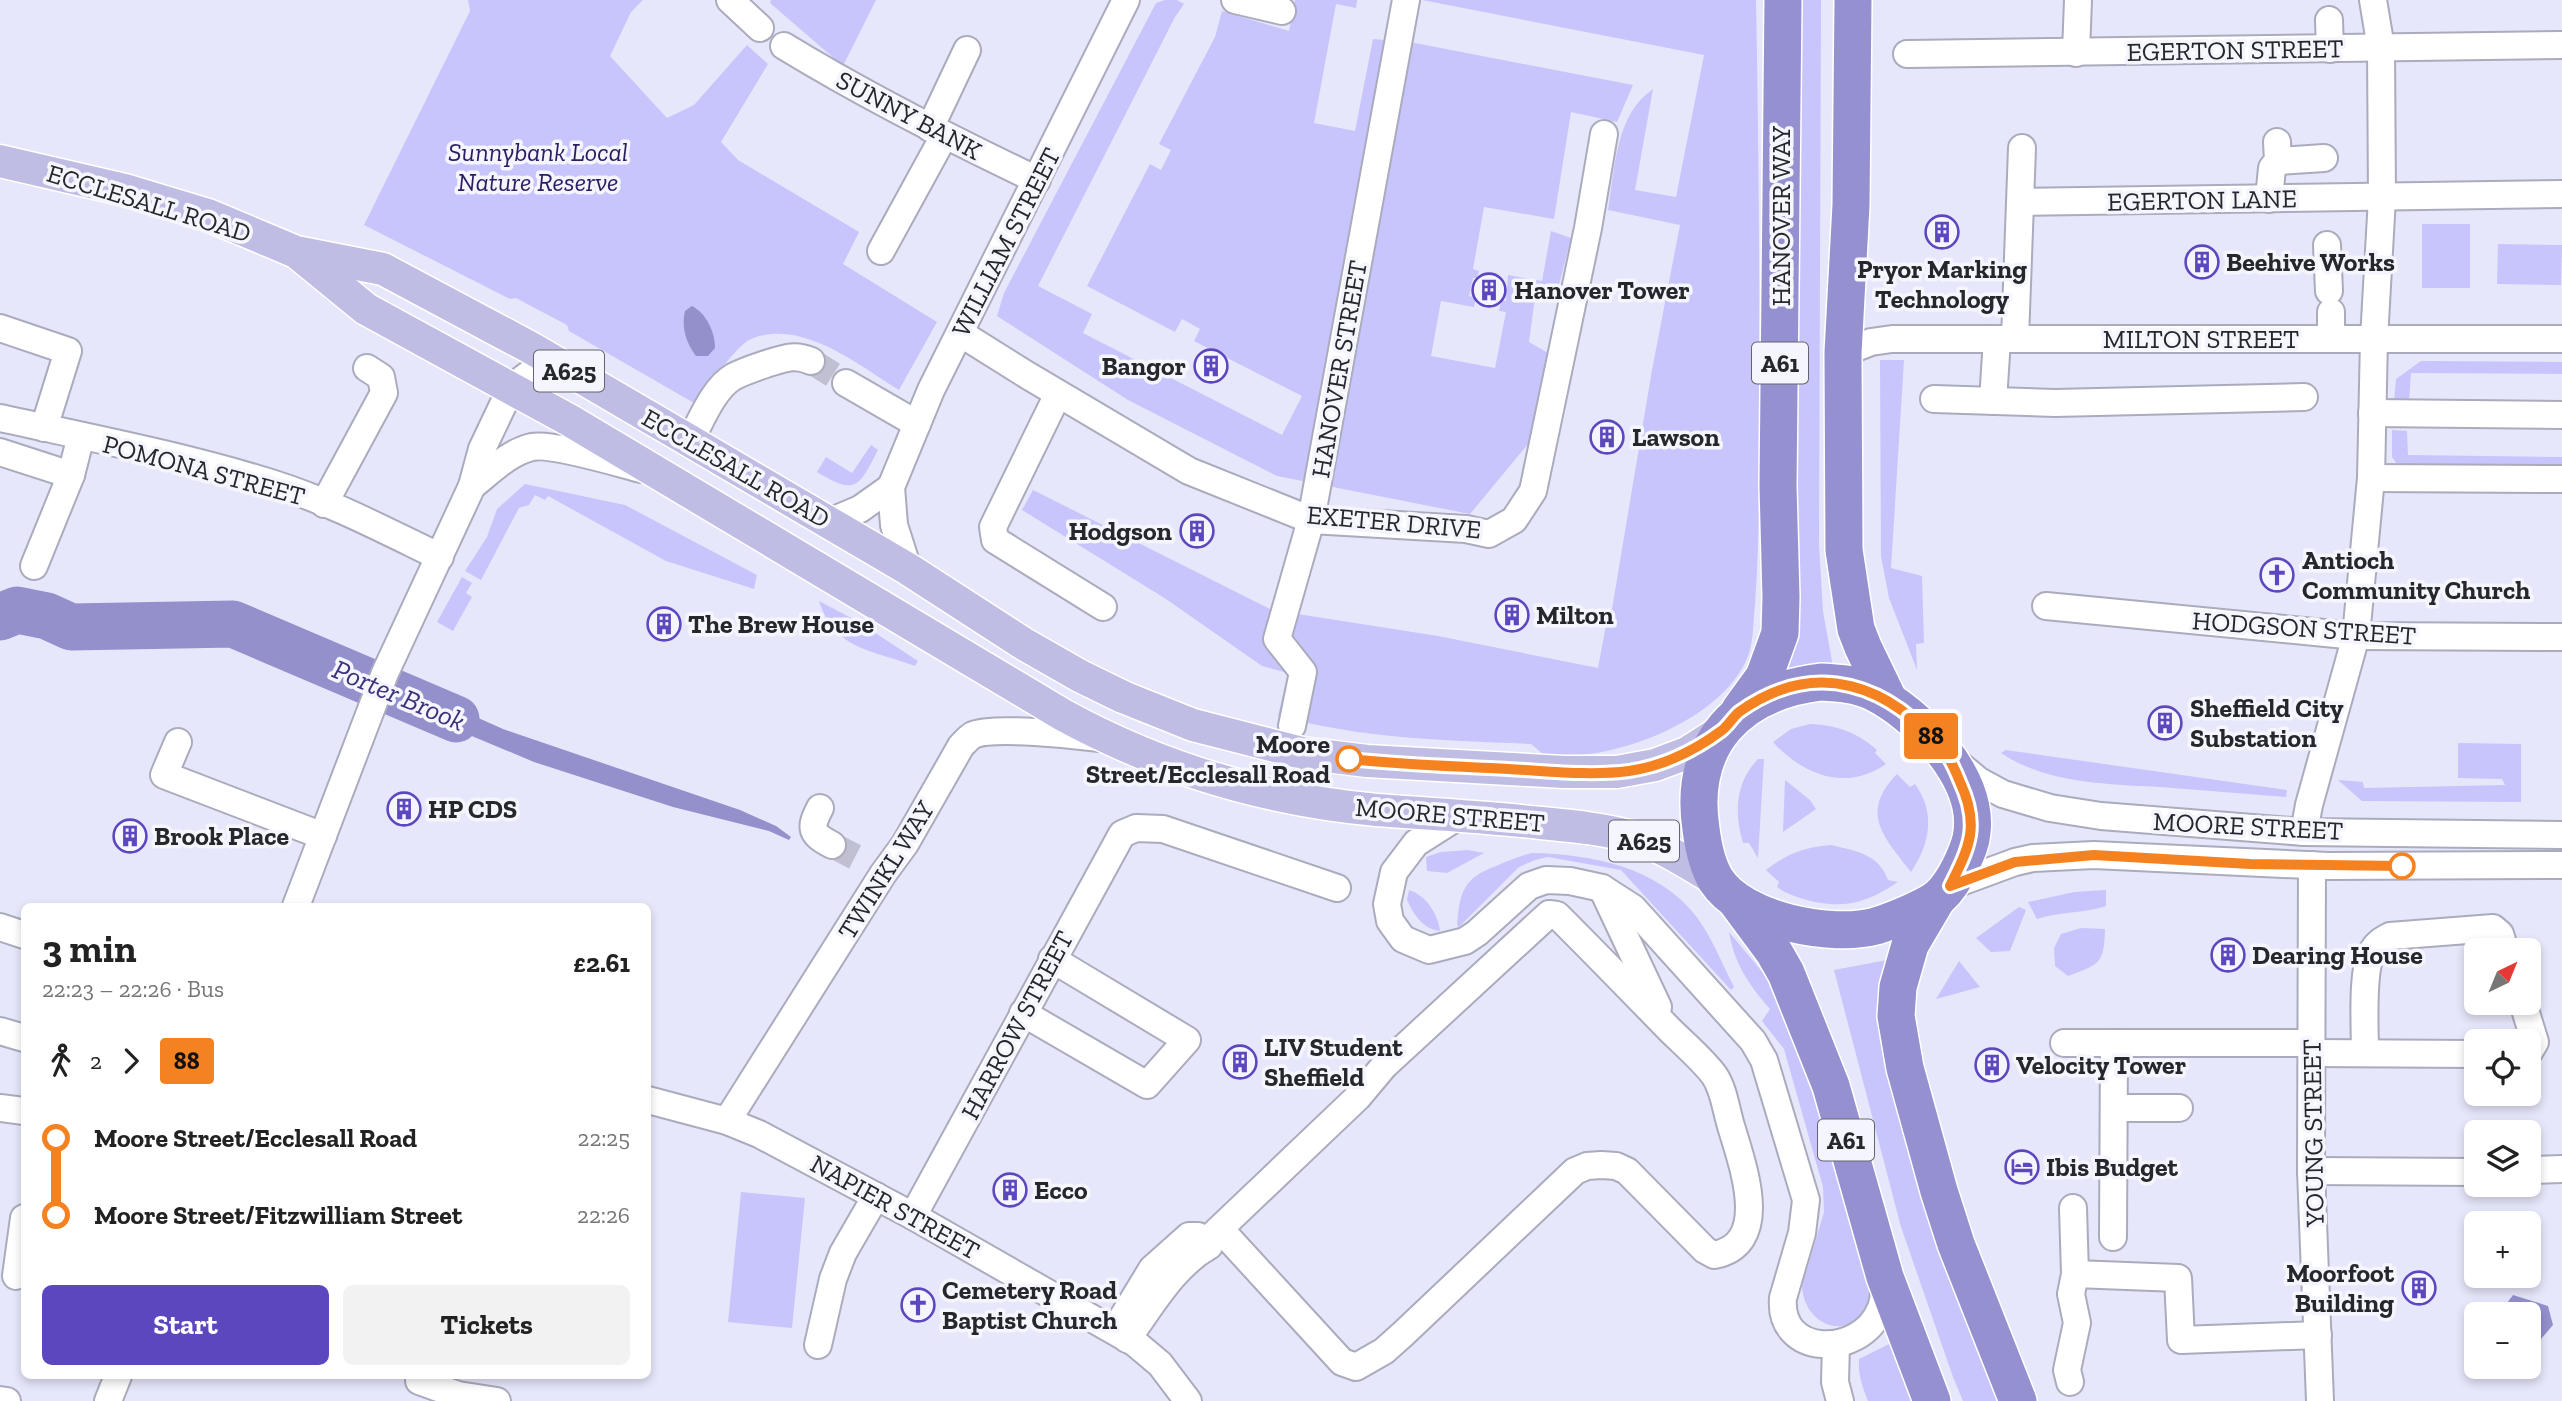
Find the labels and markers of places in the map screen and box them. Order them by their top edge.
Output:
building icon: Pryor Marking Technology [1923,213,1961,251]
building icon: Beehive Works [2183,243,2221,281]
place label: Beehive Works [2226,246,2395,278]
place label: Pryor Marking Technology [1857,253,2027,315]
building icon: Hanover Tower [1470,271,1508,309]
place label: Hanover Tower [1514,274,1690,306]
building icon: Bangor [1192,347,1230,385]
place label: Bangor [1101,350,1186,382]
building icon: Lawson [1588,418,1626,456]
place label: Lawson [1632,421,1720,453]
building icon: Hodgson [1178,512,1216,550]
place label: Hodgson [1069,515,1173,547]
place label: Antioch Community Church [2302,544,2530,606]
church icon: Antioch Community Church [2258,556,2296,594]
building icon: Milton [1493,596,1531,634]
place label: Milton [1536,599,1614,631]
building icon: The Brew House [645,605,683,643]
place label: The Brew House [688,608,874,640]
place label: Sheffield City Substation [2190,692,2344,754]
building icon: Sheffield City Substation [2146,704,2184,742]
place label: Moore Street/Ecclesall Road [1086,728,1330,790]
marker: Moore Street/Ecclesall Road [1336,746,1362,772]
building icon: HP CDS [385,790,423,828]
place label: HP CDS [428,793,517,825]
building icon: Brook Place [111,817,149,855]
place label: Brook Place [154,820,289,852]
unlabelled marker [2389,853,2415,879]
building icon: Dearing House [2209,936,2247,974]
place label: Dearing House [2252,939,2423,971]
place label: LIV Student Sheffield [1264,1031,1403,1093]
building icon: LIV Student Sheffield [1221,1043,1259,1081]
building icon: Velocity Tower [1973,1046,2011,1084]
place label: Velocity Tower [2016,1049,2186,1081]
hotel icon: Ibis Budget [2003,1148,2041,1186]
place label: Ibis Budget [2046,1151,2179,1183]
building icon: Ecco [991,1171,1029,1209]
place label: Ecco [1034,1174,1088,1206]
place label: Moorfoot Building [2286,1257,2395,1319]
building icon: Moorfoot Building [2400,1269,2438,1307]
place label: Cemetery Road Baptist Church [942,1274,1117,1336]
church icon: Cemetery Road Baptist Church [899,1286,937,1324]

